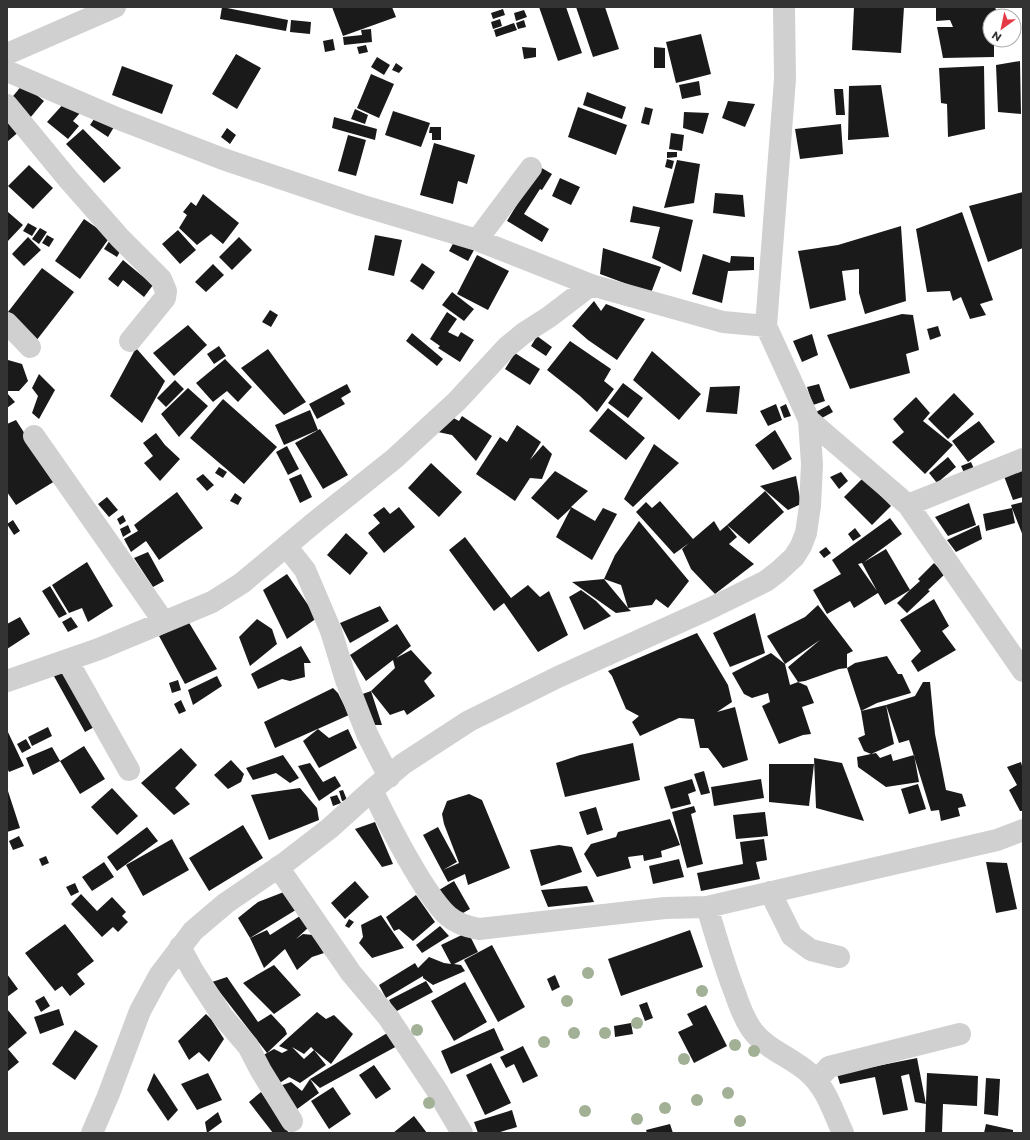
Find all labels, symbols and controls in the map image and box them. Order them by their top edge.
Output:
north arrow [982,8,1022,48]
text: N [989,28,1004,45]

